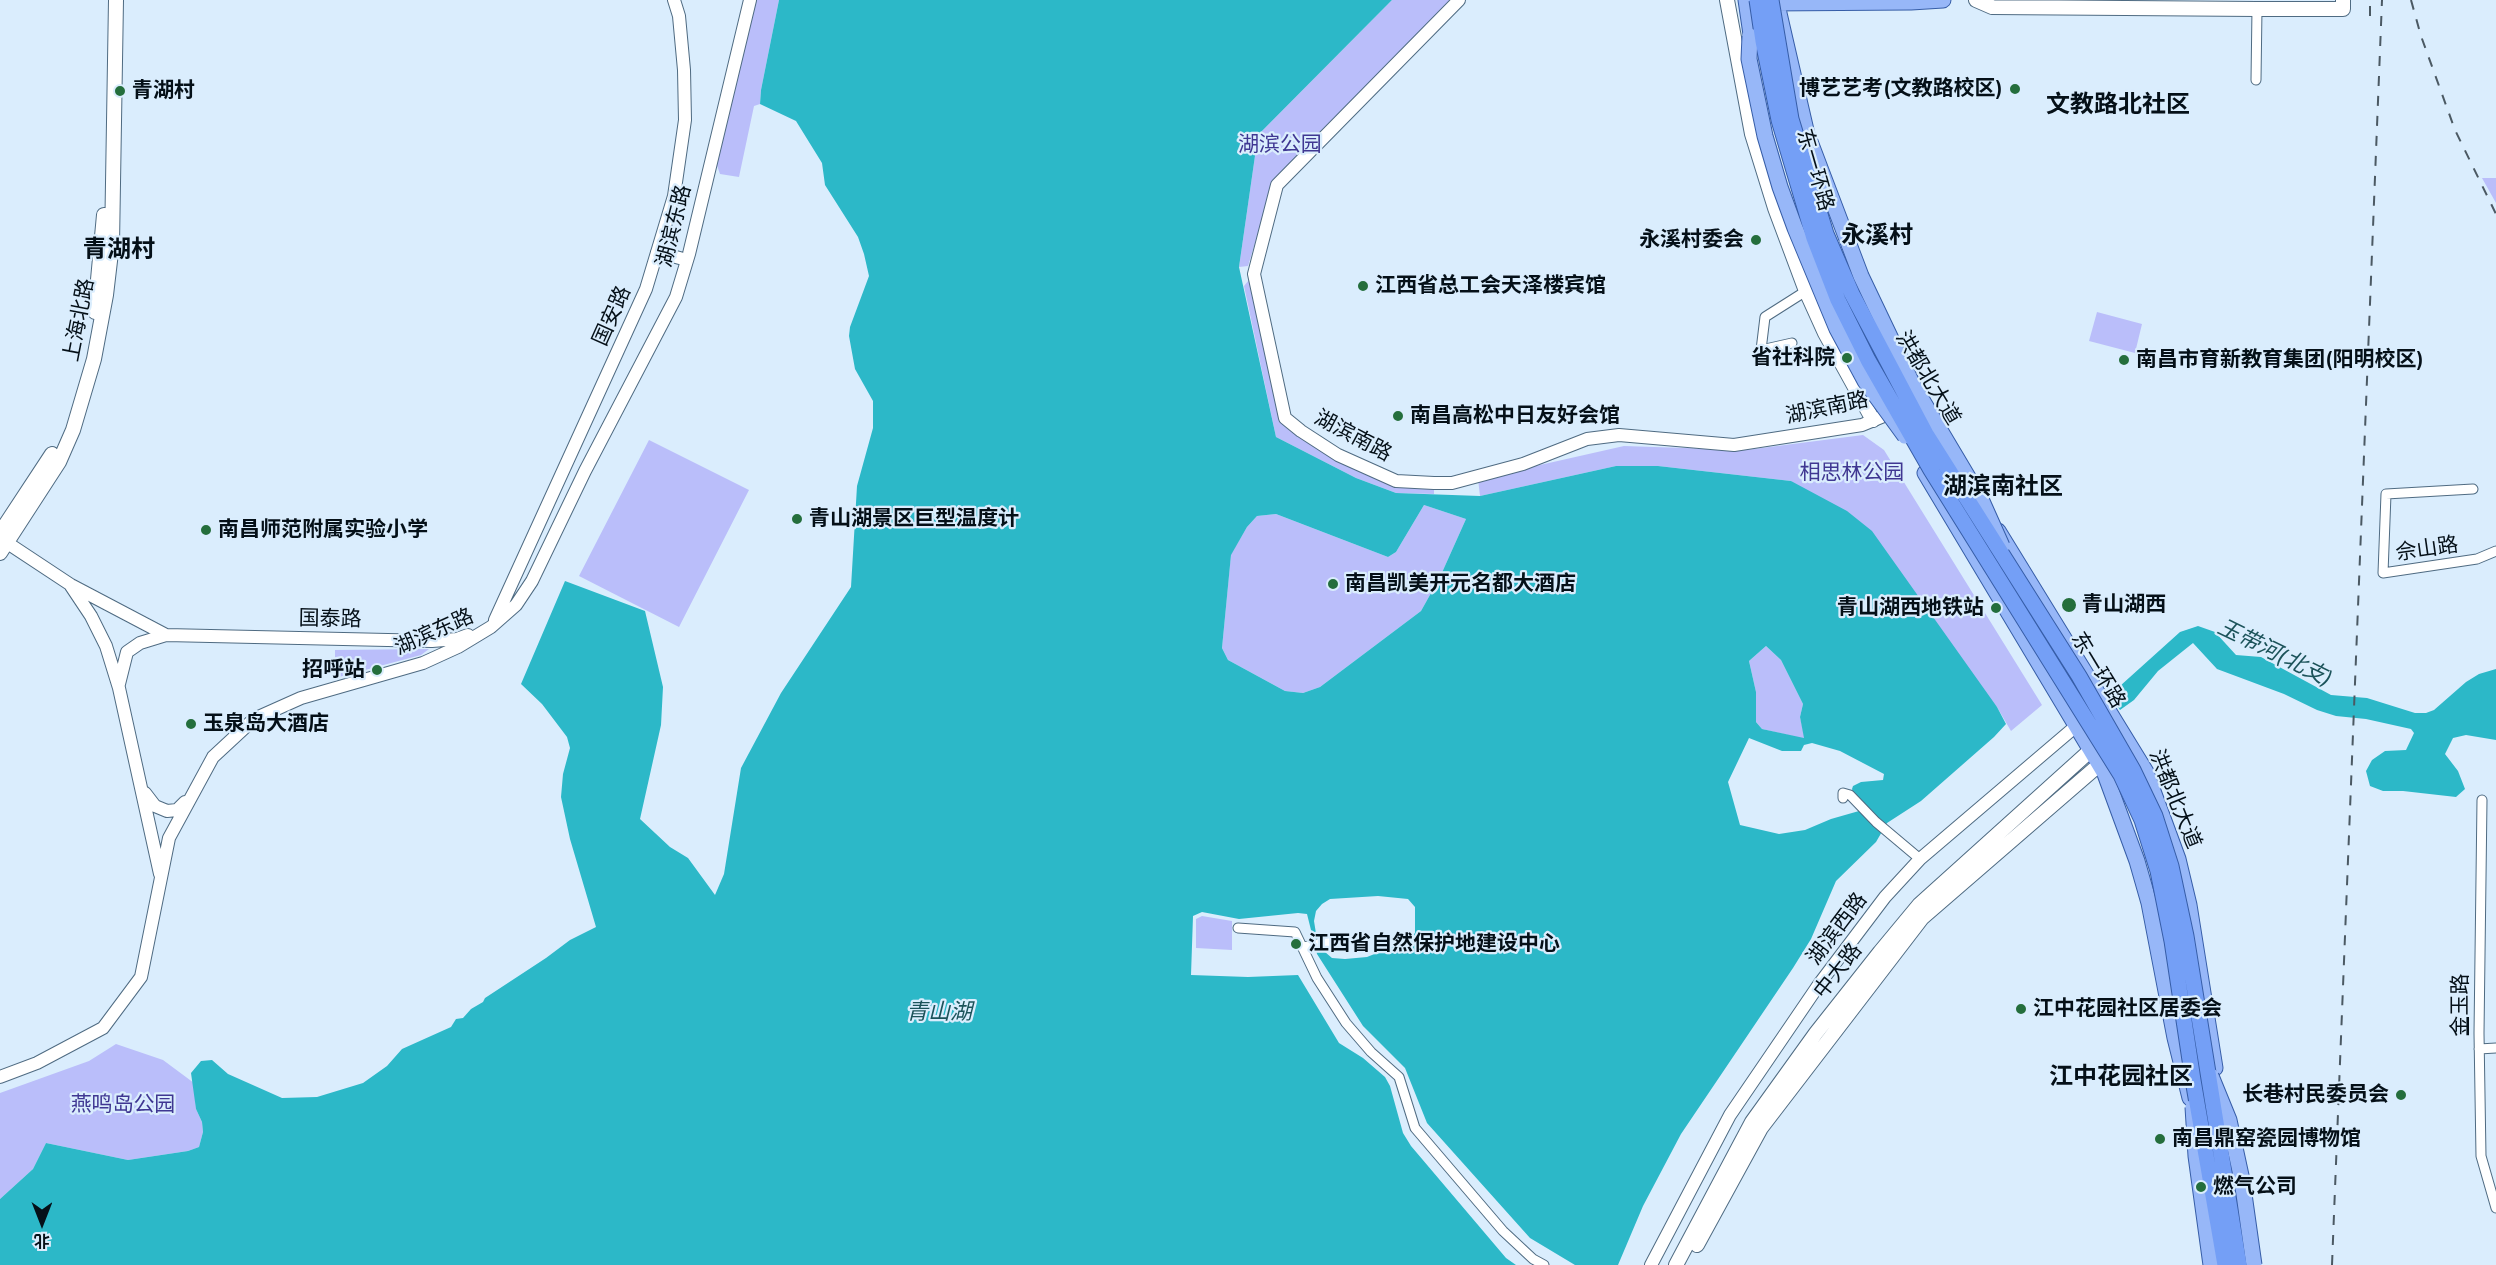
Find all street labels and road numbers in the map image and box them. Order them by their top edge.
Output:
street label: 东一环路 [1791,126,1839,214]
street label: 湖滨东路 [652,182,696,270]
street label: 上海北路 [59,276,99,364]
street label: 国安路 [588,282,636,350]
street label: 洪都北大道 [1890,327,1966,429]
street label: 湖滨南路 [1783,387,1871,429]
street label: 湖滨南路 [1310,405,1396,467]
street label: 佘山路 [2394,532,2460,566]
street label: 湖滨东路 [391,603,477,661]
street label: 国泰路 [298,606,362,632]
street label: 东一环路 [2066,628,2130,712]
street label: 洪都北大道 [2144,746,2206,852]
street label: 湖滨西路 [1802,888,1872,970]
street label: 中大路 [1809,938,1867,1004]
street label: 金玉路 [2448,974,2474,1036]

